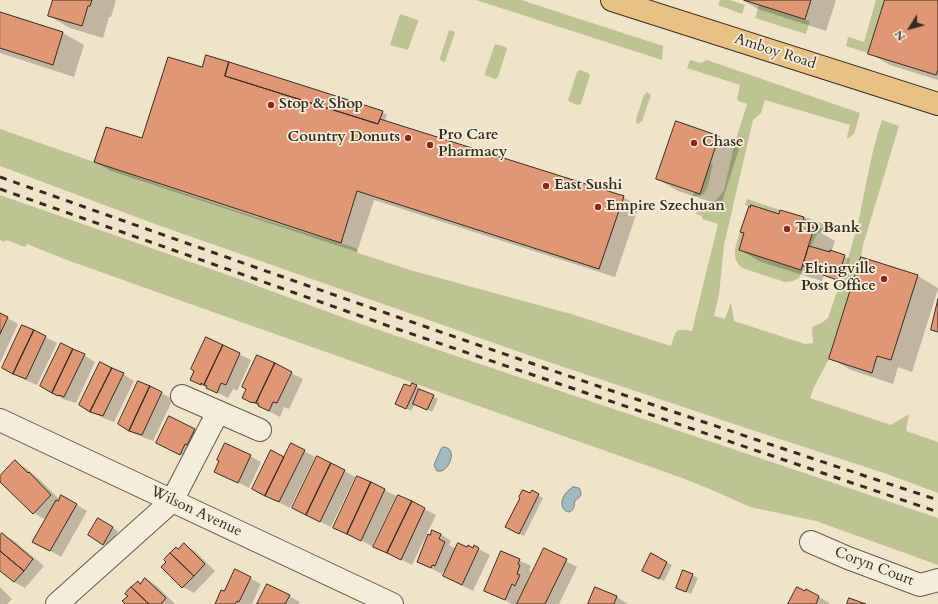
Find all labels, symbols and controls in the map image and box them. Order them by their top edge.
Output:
north arrow [890,8,930,48]
text: N [891,27,909,44]
street label: Amboy Road [732,30,818,74]
place label: Stop & Shop [279,96,363,114]
marker: Stop & Shop [266,100,276,110]
place label: Pro Care Pharmacy [438,127,507,162]
place label: Country Donuts [288,129,400,147]
marker: Country Donuts [403,133,413,143]
place label: Chase [702,134,743,152]
marker: Chase [689,138,699,148]
marker: Pro Care Pharmacy [425,140,435,150]
place label: East Sushi [554,177,622,195]
marker: East Sushi [541,181,551,191]
place label: Empire Szechuan [606,198,725,216]
marker: Empire Szechuan [593,202,603,212]
place label: TD Bank [795,220,860,238]
marker: TD Bank [782,224,792,234]
place label: Eltingville Post Office [801,261,876,296]
marker: Eltingville Post Office [879,274,889,284]
street label: Wilson Avenue [147,483,245,541]
street label: Coryn Court [832,544,916,590]

